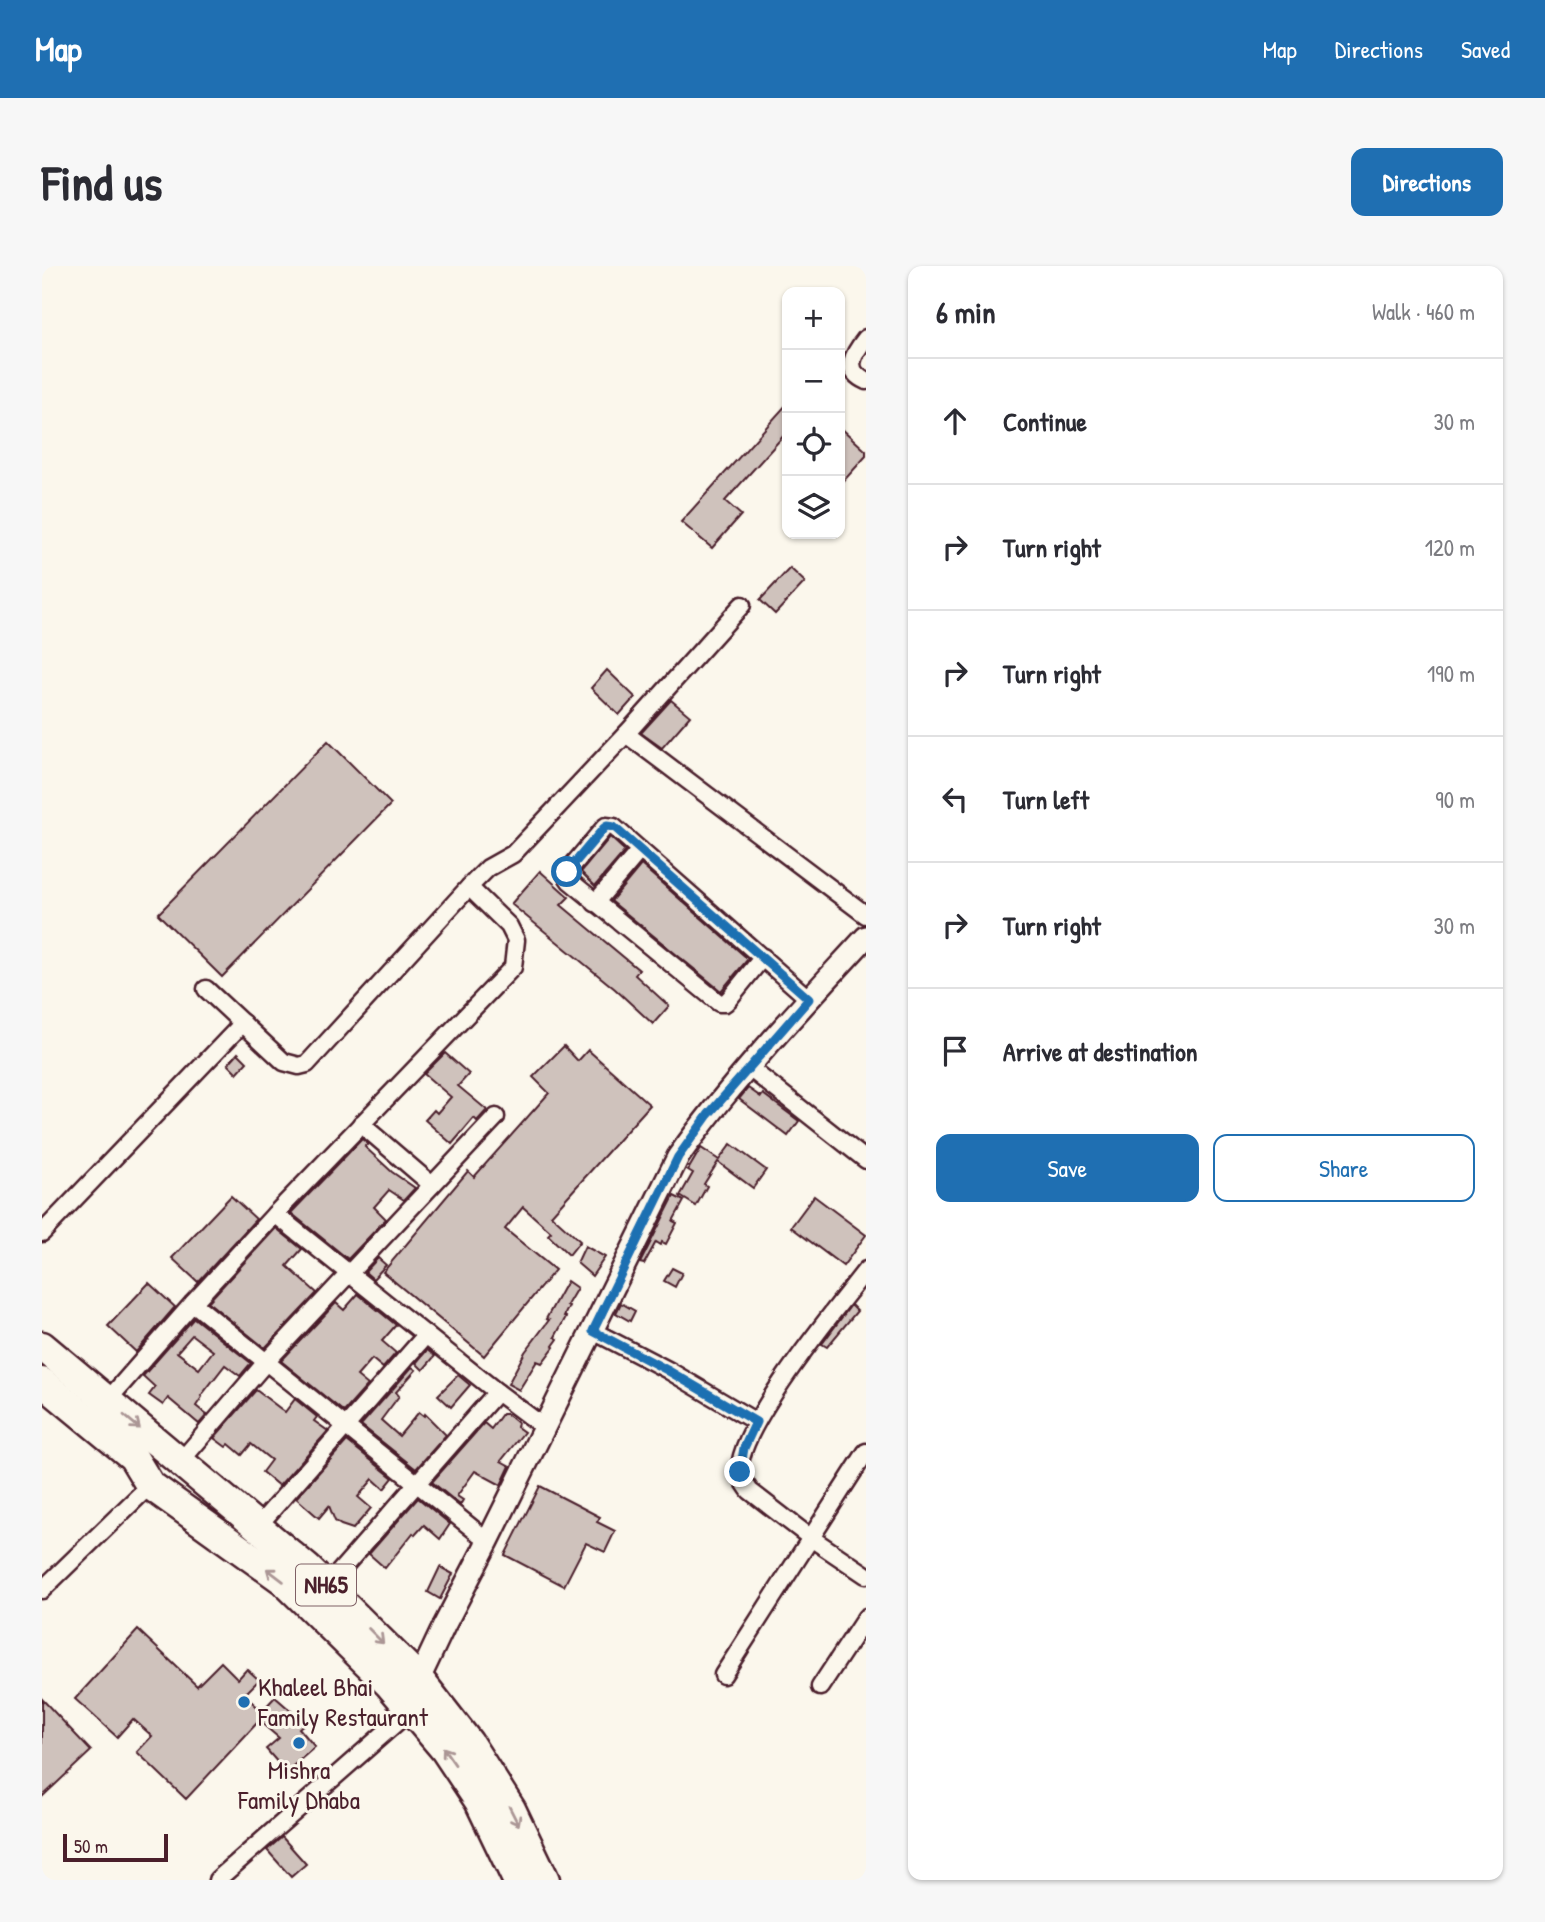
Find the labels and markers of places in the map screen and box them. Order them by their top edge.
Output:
place label: Khaleel Bhai Family Restaurant [257,1669,429,1734]
marker: Khaleel Bhai Family Restaurant [236,1694,252,1710]
marker: Mishra Family Dhaba [291,1735,307,1751]
place label: Mishra Family Dhaba [237,1752,360,1817]

